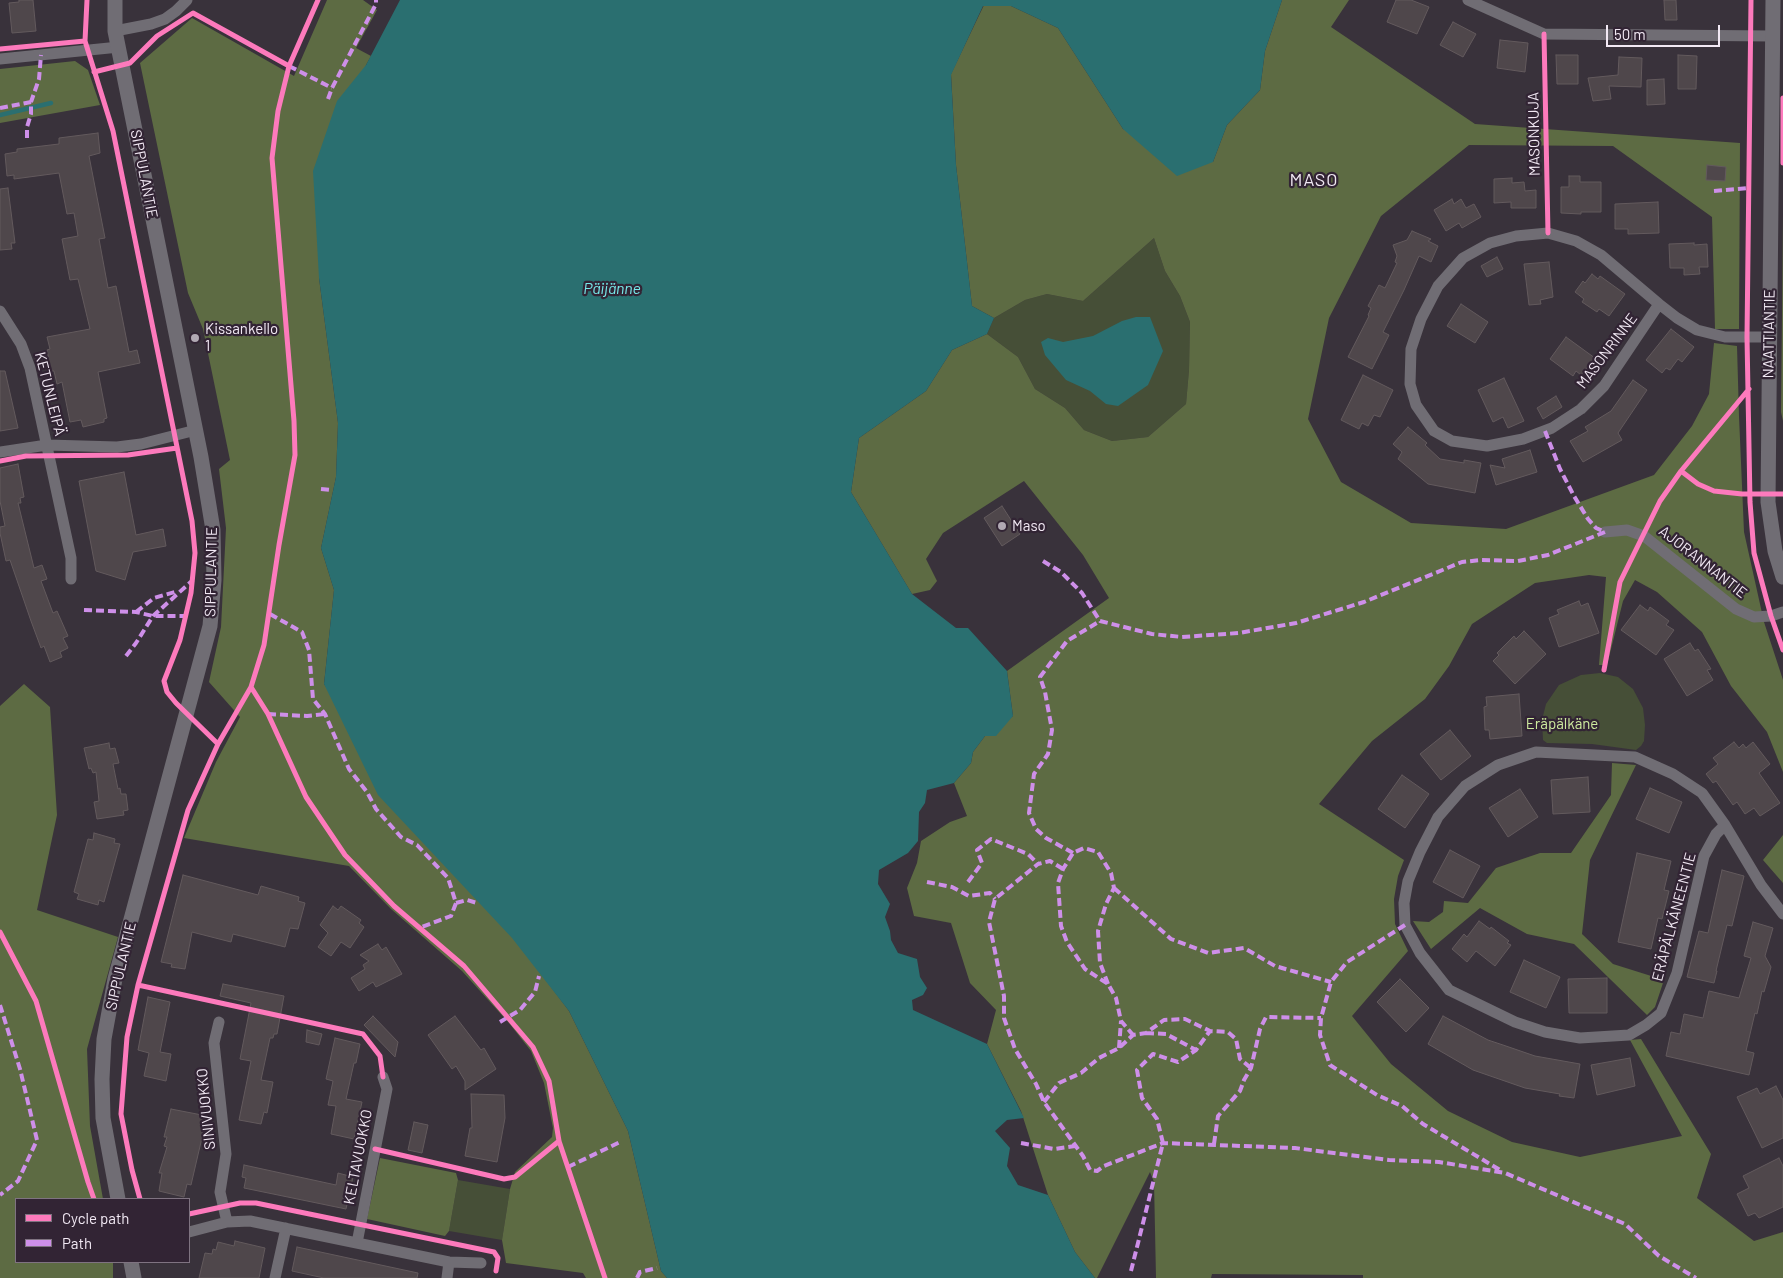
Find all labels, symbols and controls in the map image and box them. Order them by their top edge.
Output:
scale bar [1608,15,1722,47]
text: 50 m [1614,25,1646,43]
street label: MASONKUJA [1524,92,1544,176]
street label: SIPPULANTIE [127,128,161,220]
district label: MASO [1289,169,1339,191]
water label: Päijänne [583,279,641,299]
street label: NAATTIANTIE [1759,289,1779,379]
street label: MASONRINNE [1573,310,1641,392]
place label: Kissankello 1 [205,320,278,355]
marker: Kissankello 1 [189,332,201,344]
street label: KETUNLEIPÄ [31,350,69,438]
place label: Maso [1012,517,1046,535]
marker: Maso [996,520,1008,532]
street label: AJORANNANTIE [1655,522,1751,602]
street label: SIPPULANTIE [201,527,221,617]
park label: Eräpälkäne [1526,715,1598,733]
street label: ERÄPÄLKÄNEENTIE [1648,851,1700,983]
street label: SIPPULANTIE [102,920,140,1012]
street label: SINIVUOKKO [193,1067,219,1151]
street label: KELTAVUOKKO [340,1108,376,1206]
legend [15,1198,190,1263]
text: Cycle path [62,1209,129,1227]
text: Path [62,1234,92,1252]

